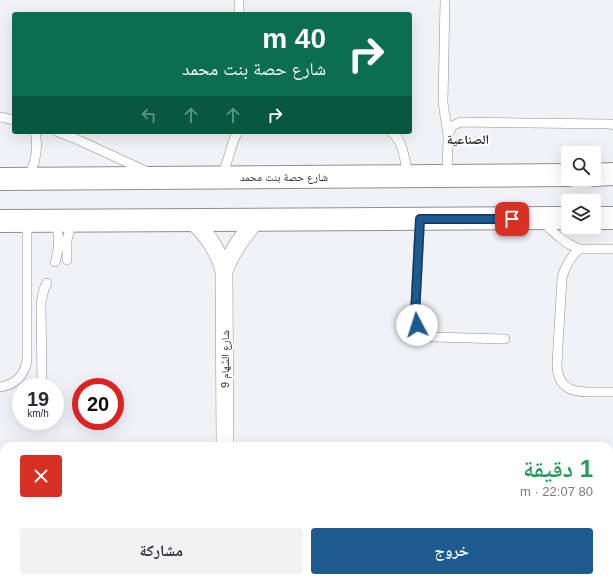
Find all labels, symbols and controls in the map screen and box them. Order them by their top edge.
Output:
text: 40 m [262,23,326,54]
icon: right [340,28,392,80]
text: شارع حصة بنت محمد [182,59,326,79]
icon: left [138,104,160,126]
icon: ahead [180,104,202,126]
icon: ahead [222,104,244,126]
icon: right [264,104,286,126]
district label: الصناعية [447,132,489,147]
map controls [561,146,601,234]
button: search [561,146,601,186]
street label: شارع حصة بنت محمد [240,171,328,184]
button: layers [561,194,601,234]
pin [495,202,529,236]
icon: arrive [501,208,523,230]
position arrow [396,304,438,346]
street label: شارع السِّهام 9 [219,330,232,388]
speed limit sign: 20 [72,378,124,430]
text: 19 [27,388,49,410]
text: km/h [27,408,49,419]
button: close [20,455,62,497]
text: 1 دقيقة [523,455,593,482]
text: 80 m · 22:07 [520,484,593,499]
button: مشاركة [20,528,303,574]
button: خروج [311,528,593,574]

